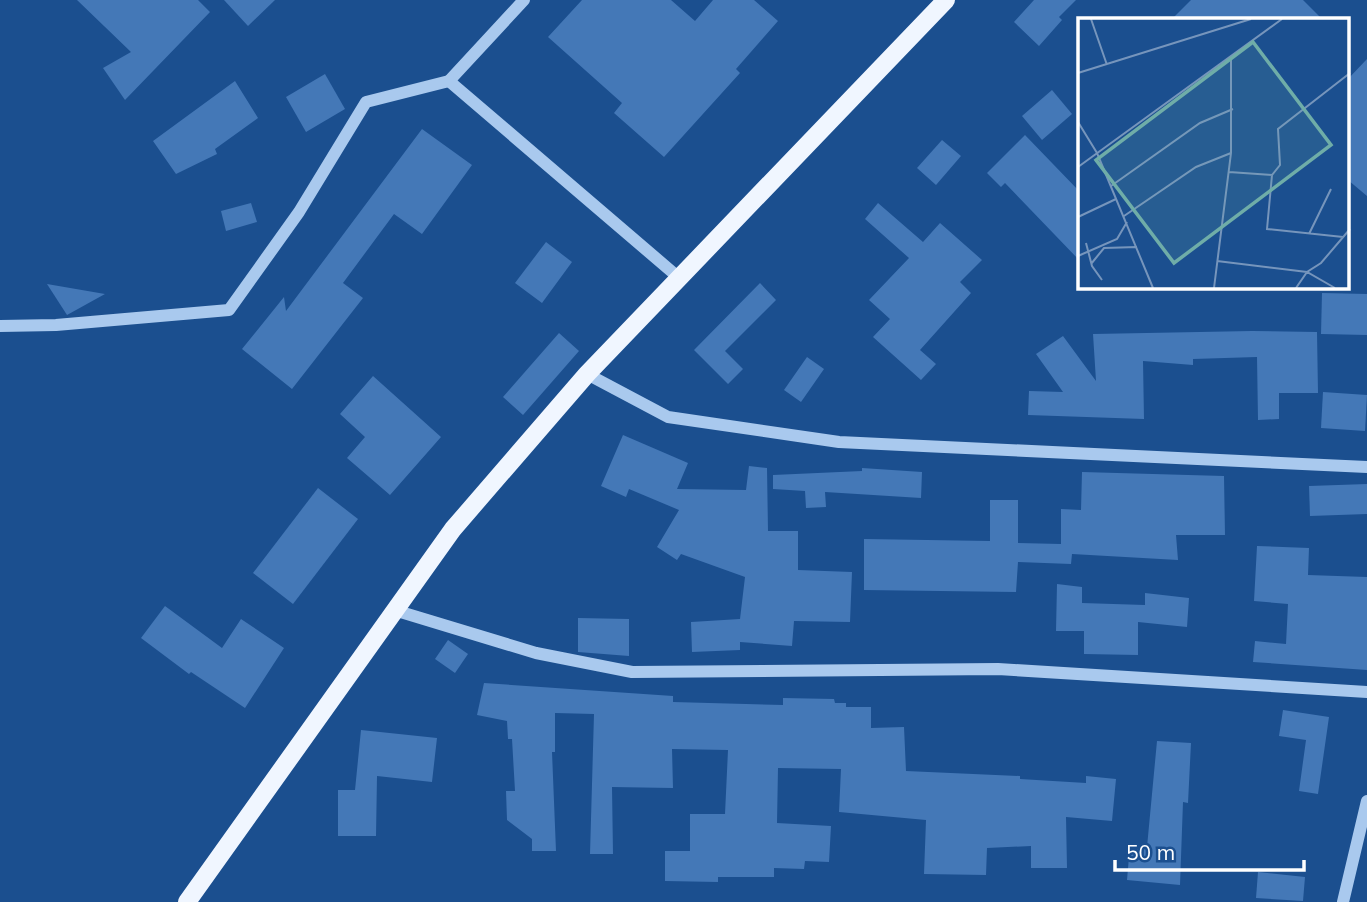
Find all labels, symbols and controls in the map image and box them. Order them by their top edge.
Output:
inset map [1078,18,1350,289]
scale bar [1115,828,1304,872]
text: 50 m [1126,839,1175,865]

